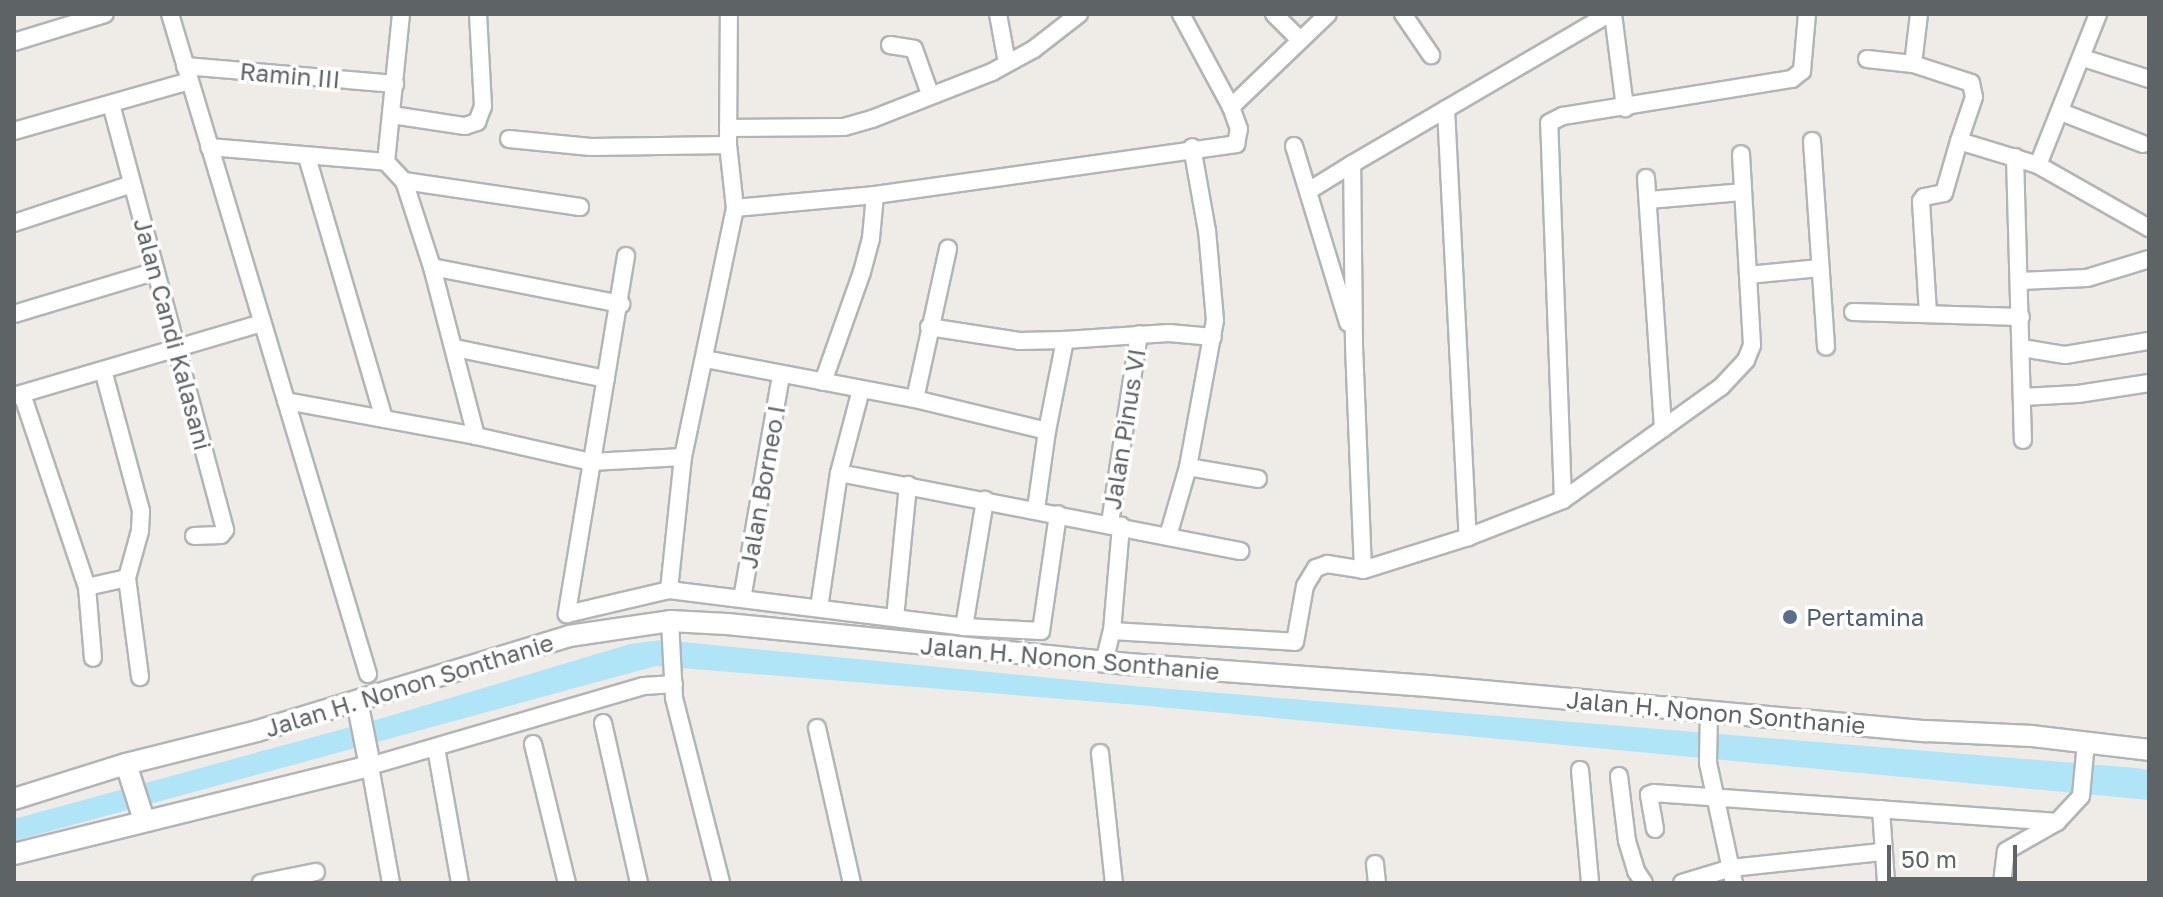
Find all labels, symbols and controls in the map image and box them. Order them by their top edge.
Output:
street label: Ramin III [239,56,341,94]
street label: Jalan Candi Kalasani [128,215,218,453]
street label: Jalan Pinus VI [1097,346,1151,512]
street label: Jalan Borneo I [733,403,791,571]
place label: Pertamina [1806,603,1924,631]
marker: Pertamina [1781,608,1799,626]
street label: Jalan H. Nonon Sonthanie [261,627,557,743]
street label: Jalan H. Nonon Sonthanie [919,631,1221,685]
street label: Jalan H. Nonon Sonthanie [1565,685,1867,739]
scale bar [1891,829,2021,879]
text: 50 m [1901,844,1957,873]

